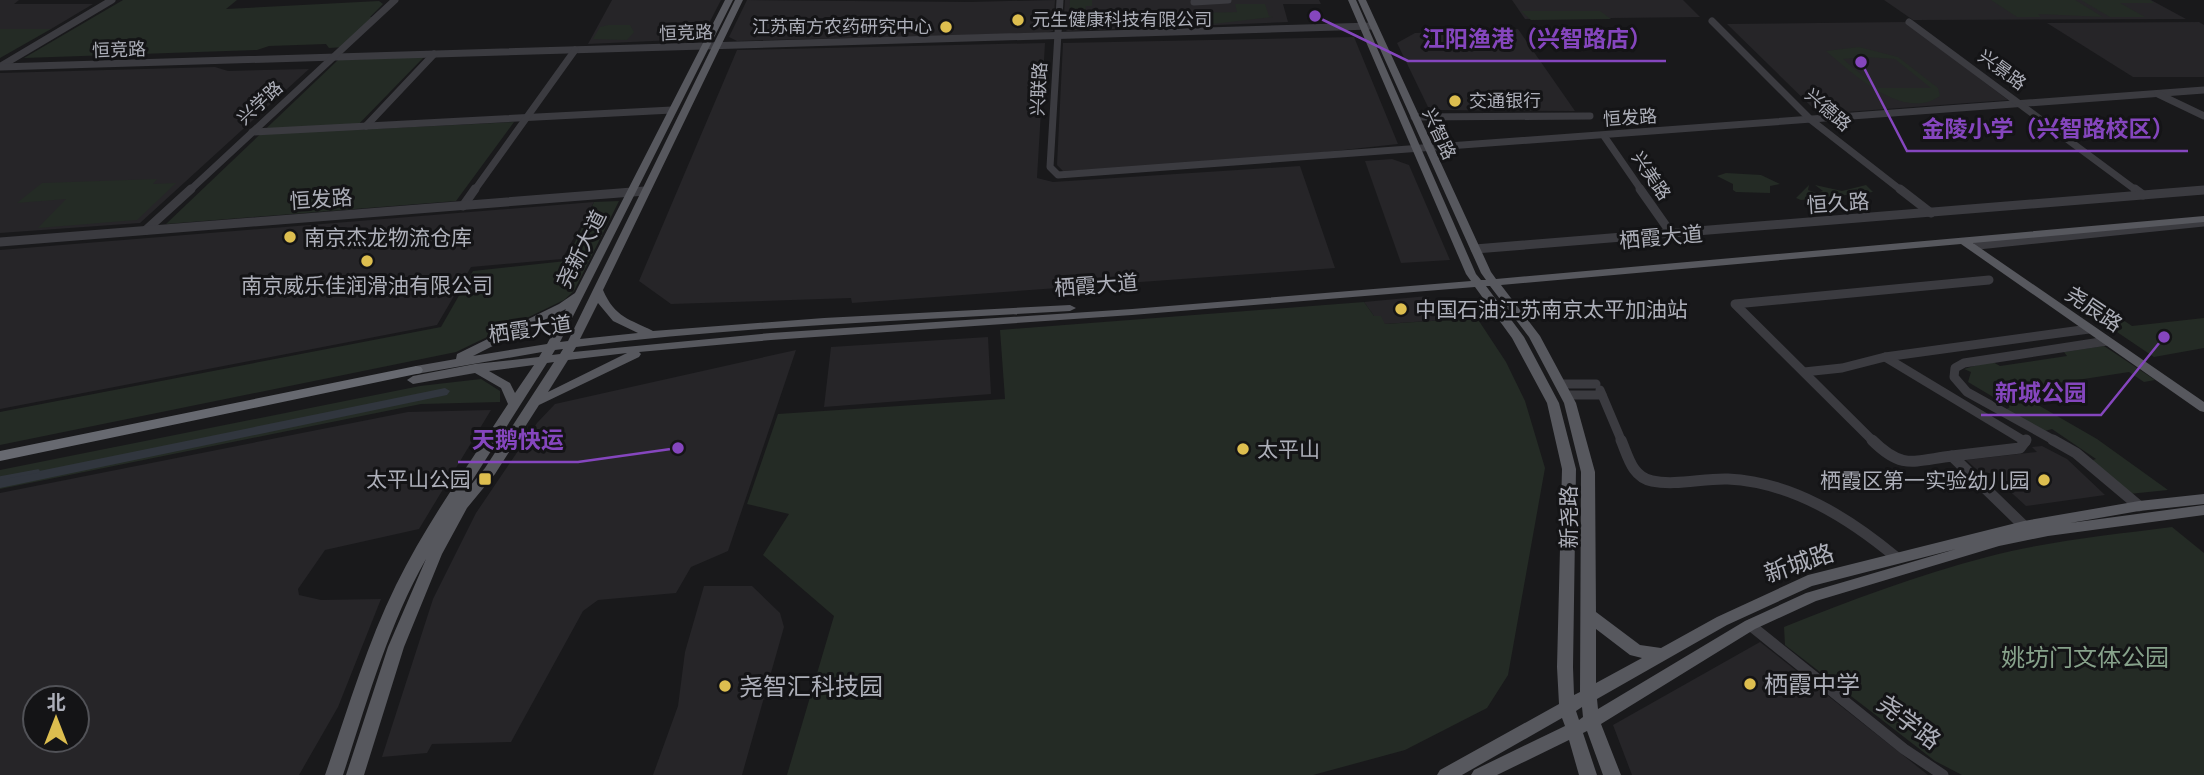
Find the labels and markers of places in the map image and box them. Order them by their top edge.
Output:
place label: 元生健康科技有限公司 [1032,10,1212,30]
marker: 元生健康科技有限公司 [1010,12,1026,28]
place label: 江苏南方农药研究中心 [752,17,932,37]
callout: 江阳渔港（兴智路店） [1408,17,1666,61]
marker: 江苏南方农药研究中心 [938,19,954,35]
place label: 交通银行 [1469,91,1541,111]
marker: 交通银行 [1447,93,1463,109]
callout: 金陵小学（兴智路校区） [1907,107,2188,151]
place label: 南京杰龙物流仓库 [304,226,472,249]
marker: 南京杰龙物流仓库 [282,229,298,245]
marker: 南京威乐佳润滑油有限公司 [359,253,375,269]
place label: 南京威乐佳润滑油有限公司 [241,274,493,297]
place label: 中国石油江苏南京太平加油站 [1415,298,1688,321]
marker: 中国石油江苏南京太平加油站 [1393,301,1409,317]
callout: 新城公园 [1981,371,2101,415]
callout: 天鹅快运 [458,418,578,462]
place label: 太平山 [1257,438,1320,461]
marker: 太平山 [1235,441,1251,457]
place label: 太平山公园 [366,468,471,491]
place label: 栖霞区第一实验幼儿园 [1820,469,2030,492]
marker: 太平山公园 [477,471,493,487]
marker: 栖霞区第一实验幼儿园 [2036,472,2052,488]
place label: 栖霞中学 [1764,671,1860,698]
place label: 尧智汇科技园 [739,673,883,700]
marker: 栖霞中学 [1742,676,1758,692]
marker: 尧智汇科技园 [717,678,733,694]

